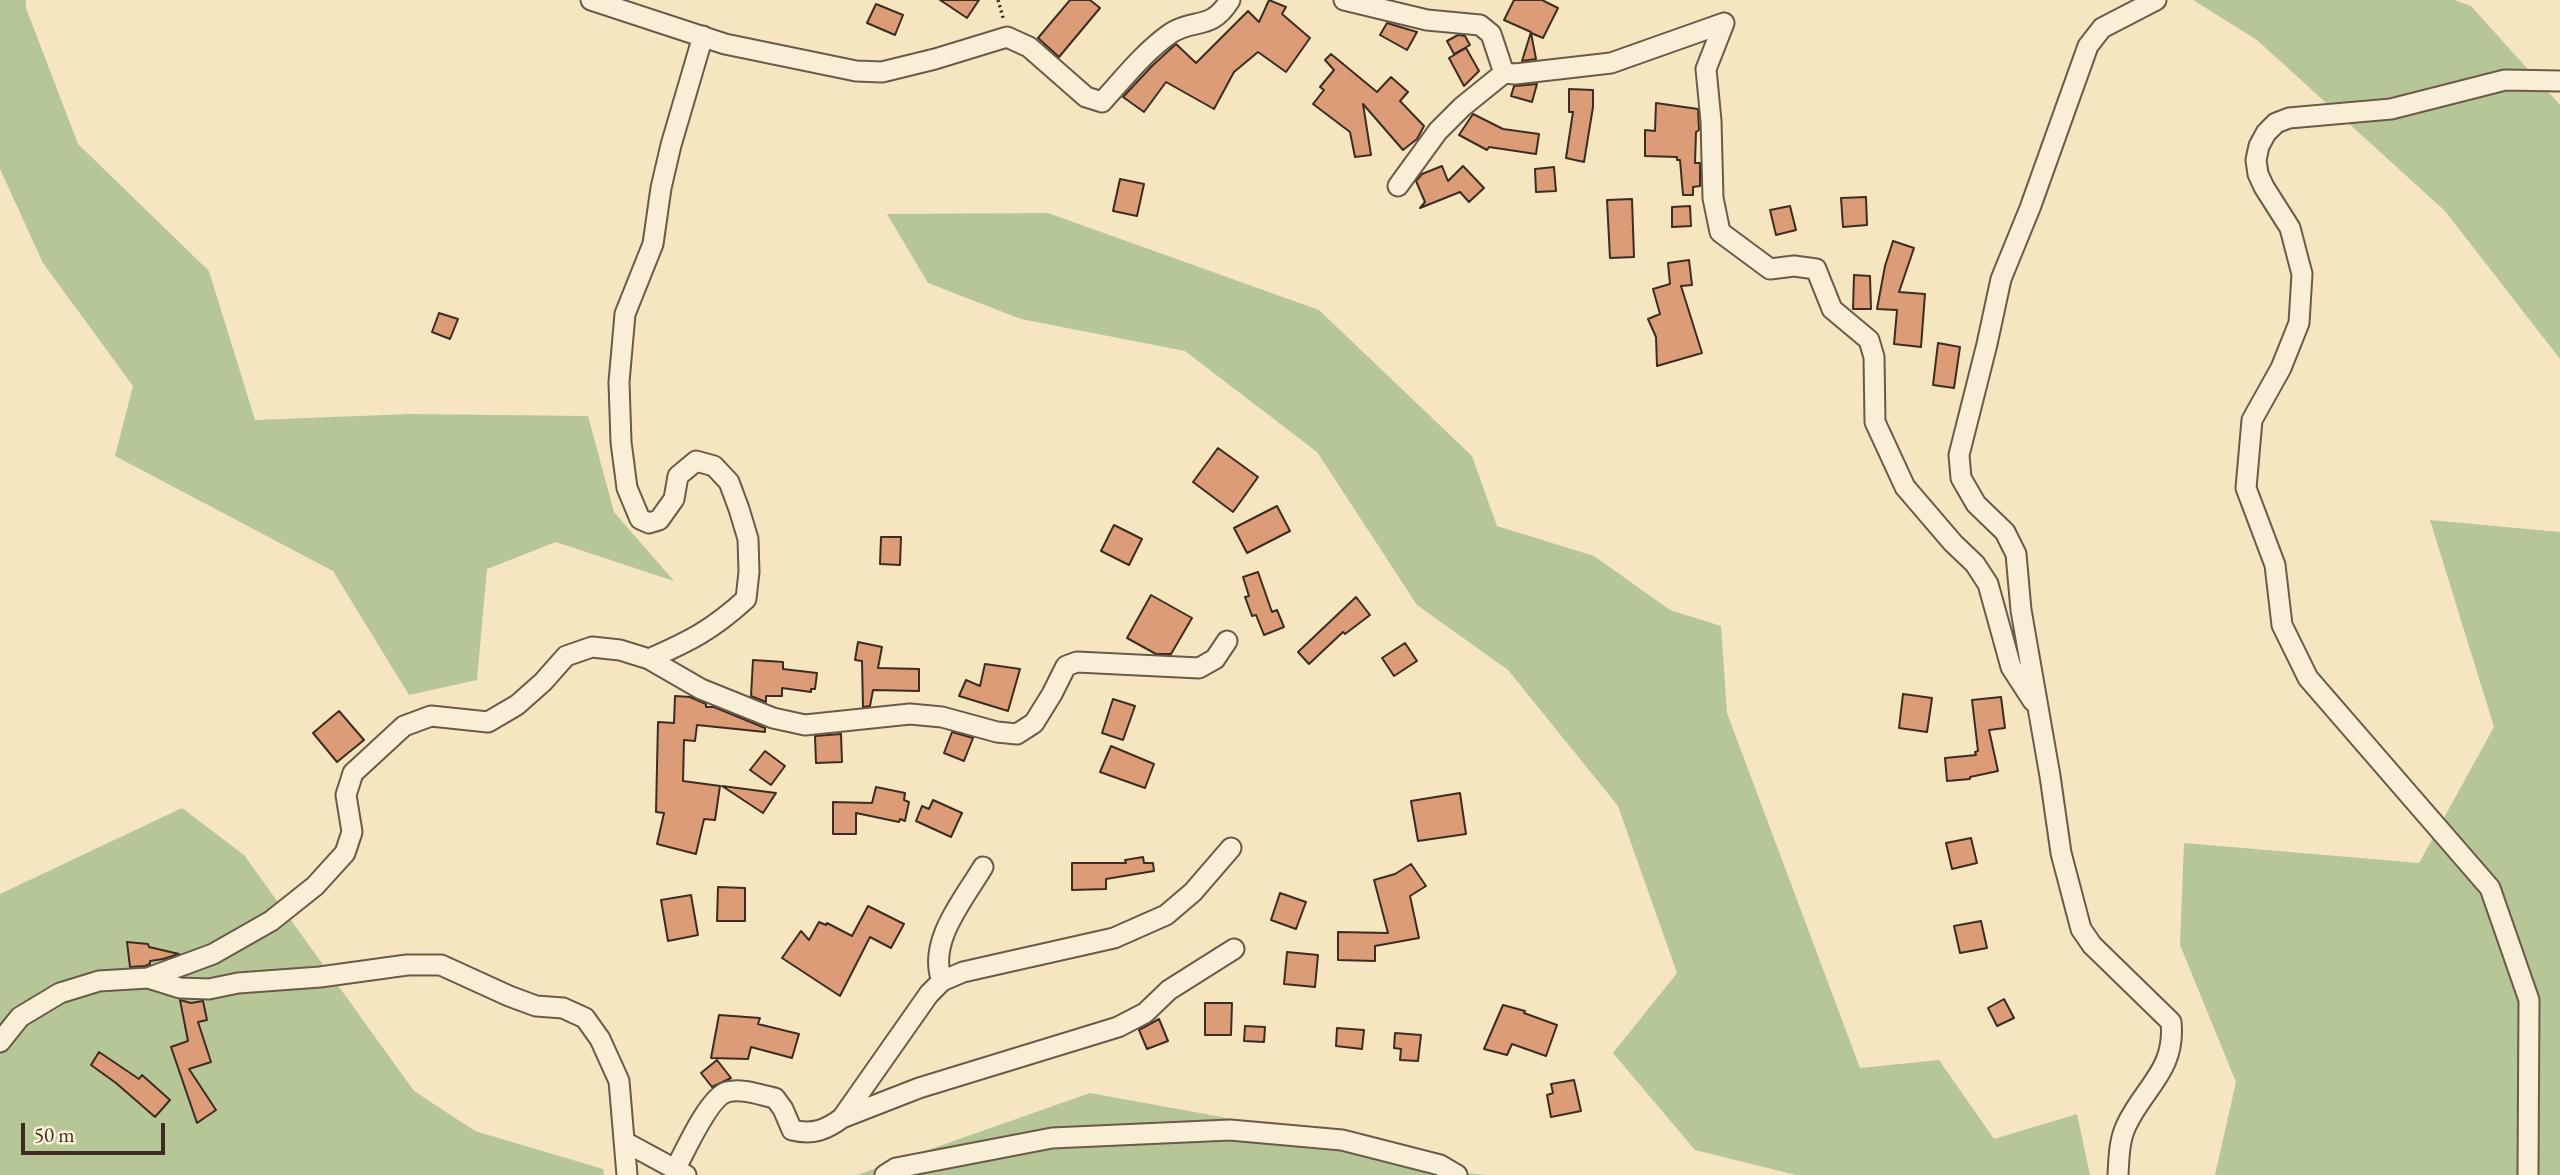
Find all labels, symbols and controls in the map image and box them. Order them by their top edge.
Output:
scale bar [24,1108,168,1152]
text: 50 m [34,1121,75,1148]

